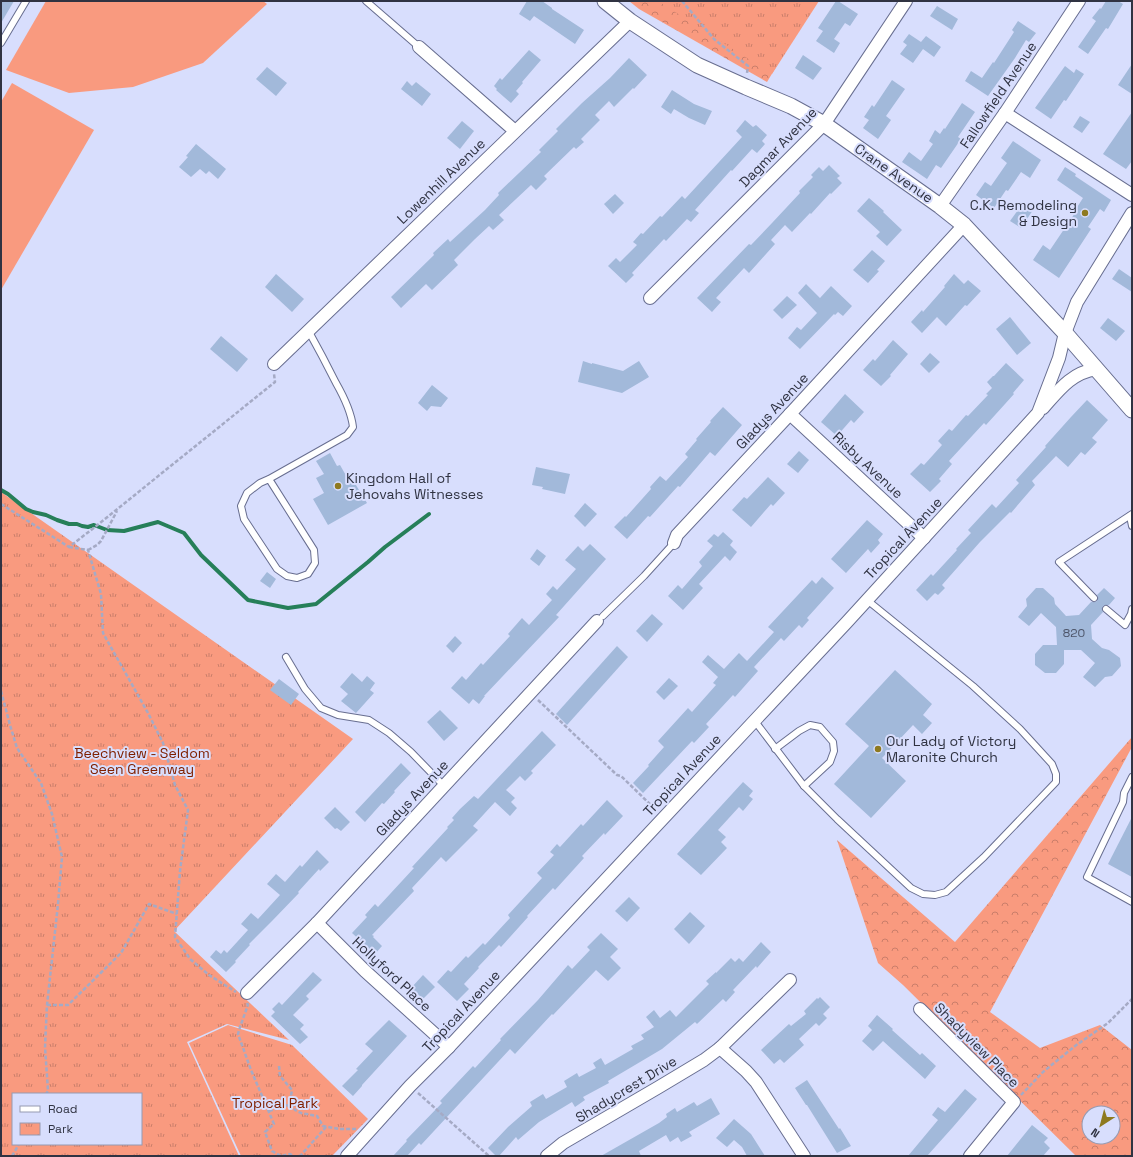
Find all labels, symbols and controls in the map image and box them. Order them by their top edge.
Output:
street label: Fallowfield Avenue [956,38,1040,152]
street label: Dagmar Avenue [735,103,821,191]
street label: Lowenhill Avenue [393,134,489,228]
street label: Crane Avenue [851,139,937,207]
place label: C.K. Remodeling & Design [970,196,1077,230]
marker: C.K. Remodeling & Design [1080,208,1090,218]
street label: Gladys Avenue [732,369,812,453]
street label: Risby Avenue [829,428,907,502]
place label: Kingdom Hall of Jehovahs Witnesses [346,469,483,503]
marker: Kingdom Hall of Jehovahs Witnesses [333,481,343,491]
street label: Tropical Avenue [860,493,946,583]
house number: 820 [1063,625,1085,641]
street label: Tropical Avenue [639,730,725,820]
place label: Our Lady of Victory Maronite Church [886,732,1016,766]
park label: Beechview - Seldom Seen Greenway [74,744,210,778]
marker: Our Lady of Victory Maronite Church [873,744,883,754]
street label: Gladys Avenue [372,756,452,840]
street label: Hollyford Place [349,933,435,1015]
street label: Tropical Avenue [418,966,504,1056]
street label: Shadyview Place [931,999,1023,1091]
street label: Shadycrest Drive [572,1052,680,1126]
legend [12,1093,142,1145]
park label: Tropical Park [232,1094,318,1112]
text: Road [48,1101,77,1117]
north arrow [1081,1105,1121,1145]
text: Park [48,1121,73,1137]
text: N [1088,1125,1102,1141]

